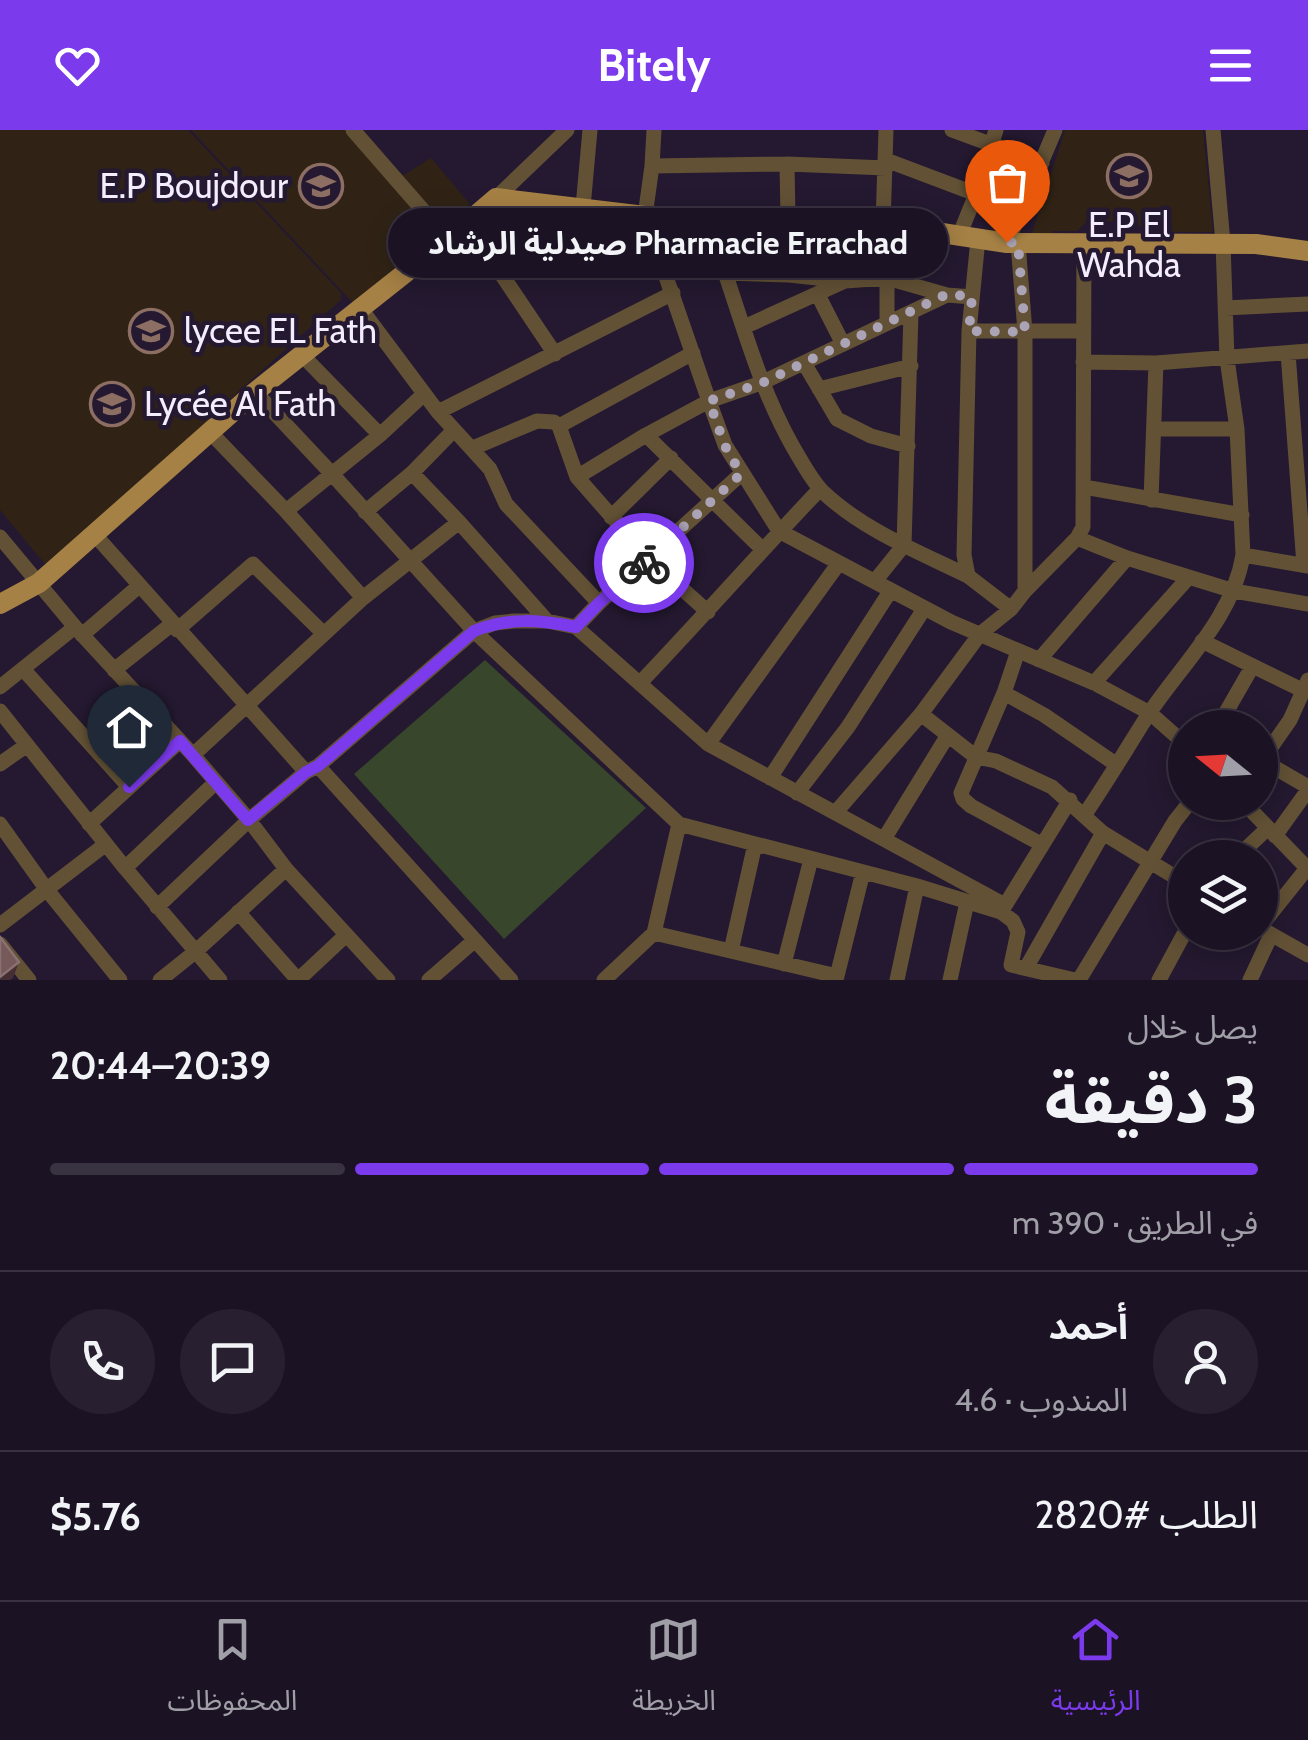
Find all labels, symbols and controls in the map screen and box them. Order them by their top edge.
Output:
icon: heart [50,38,105,93]
text: Bitely [597,38,711,92]
icon: menu [1203,38,1258,93]
pin [965,140,1050,243]
school or university icon: E.P El Wahda [1106,153,1152,199]
icon: bag [980,155,1035,210]
school or university icon: E.P Boujdour [298,163,344,209]
place label: E.P Boujdour [99,164,288,207]
place label: E.P El Wahda [1077,203,1181,286]
callout: Pharmacie Errachad صيدلية الرشاد [387,207,947,277]
text: Pharmacie Errachad صيدلية الرشاد [428,223,908,262]
school or university icon: lycee EL Fath [128,308,174,354]
place label: lycee EL Fath [184,309,377,352]
school or university icon: Lycée Al Fath [89,381,135,427]
place label: Lycée Al Fath [144,382,337,425]
courier [594,513,694,613]
icon: bike [617,536,672,591]
pin [87,685,172,788]
icon: home [102,700,157,755]
north arrow [1168,710,1278,820]
map controls [1168,710,1278,950]
button: layers [1168,840,1278,950]
text: يصل خلال [1127,1007,1258,1046]
text: 20:39–20:44 [50,1042,271,1089]
text: 3 دقيقة [1045,1060,1258,1139]
text: في الطريق · 390 m [1012,1203,1258,1242]
text: أحمد [1048,1302,1128,1349]
button: phone [50,1309,155,1414]
button: chat [180,1309,285,1414]
button: person [1153,1309,1258,1414]
text: المندوب · 4.6 [955,1380,1128,1419]
text: الطلب #2820 [1034,1491,1258,1538]
text: $5.76 [50,1493,141,1540]
tab: المحفوظات [167,1612,297,1731]
tab: الخريطة [632,1612,716,1731]
tab: الرئيسية [1051,1612,1141,1731]

